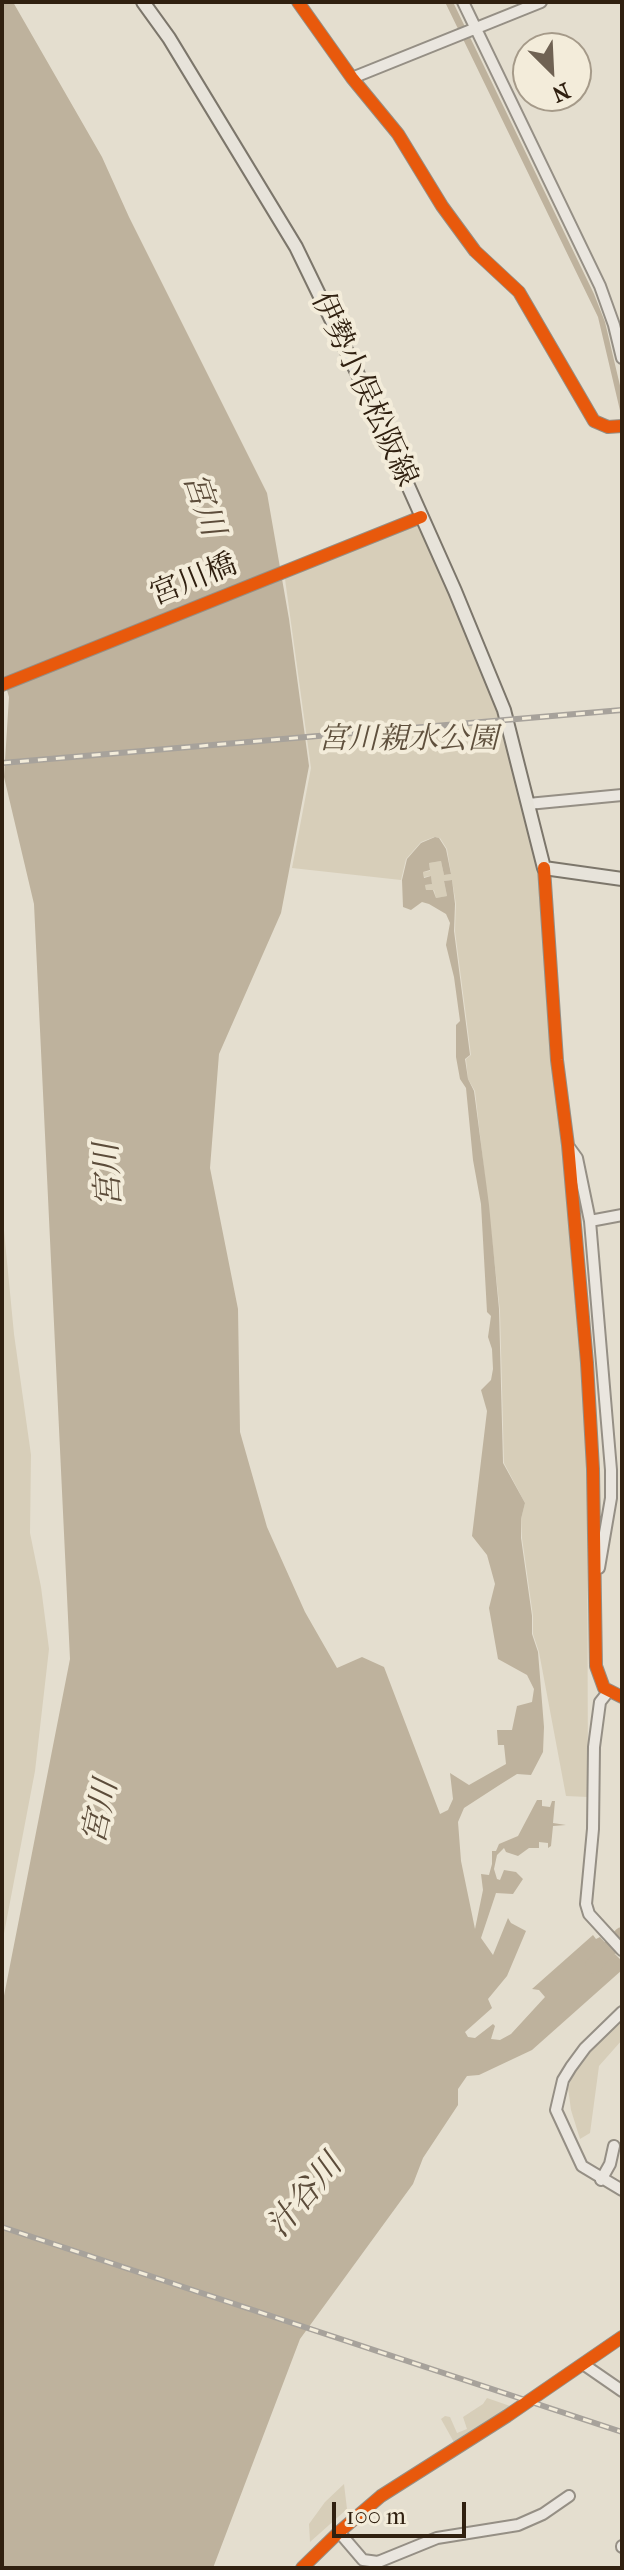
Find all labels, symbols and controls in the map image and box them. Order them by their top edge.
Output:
north arrow [512,32,592,112]
text: N [548,77,574,107]
street label: 伊勢小俣松阪線 [302,287,424,493]
water label: 宮川 [173,468,231,542]
street label: 宮川橋 [146,547,242,615]
park label: 宮川親水公園 [318,723,498,759]
water label: 宮川 [89,1142,131,1208]
water label: 宮川 [77,1777,127,1847]
water label: 汁谷川 [260,2148,352,2246]
scale bar [336,2486,470,2536]
text: 100 m [346,2502,406,2530]

